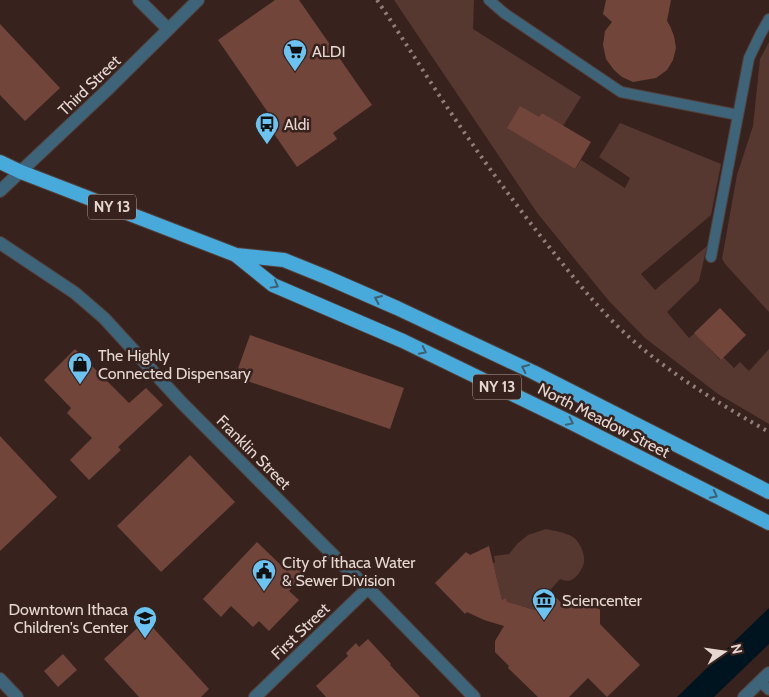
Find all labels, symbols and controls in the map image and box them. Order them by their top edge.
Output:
supermarket icon: ALDI [282,38,308,72]
place label: ALDI [312,42,346,61]
street label: Third Street [54,51,125,120]
bus stop icon: Aldi [254,111,280,145]
place label: Aldi [284,115,310,134]
road number: NY 13 [88,194,136,220]
one-way arrow [270,278,279,288]
one-way arrow [374,295,383,306]
one-way arrow [418,345,427,355]
place label: The Highly Connected Dispensary [98,346,251,383]
shop icon: The Highly Connected Dispensary [67,351,93,385]
one-way arrow [521,364,530,375]
road number: NY 13 [473,374,521,400]
street label: North Meadow Street [535,379,673,462]
street label: Franklin Street [213,411,295,494]
one-way arrow [564,416,573,426]
one-way arrow [709,489,718,499]
place label: City of Ithaca Water & Sewer Division [282,553,416,590]
public building icon: City of Ithaca Water & Sewer Division [251,558,277,592]
museum icon: Sciencenter [531,587,557,621]
place label: Sciencenter [562,591,643,610]
street label: First Street [267,599,334,664]
place label: Downtown Ithaca Children's Center [9,600,129,637]
school or university icon: Downtown Ithaca Children's Center [132,605,158,639]
north arrow [699,627,749,677]
text: N [727,642,747,656]

